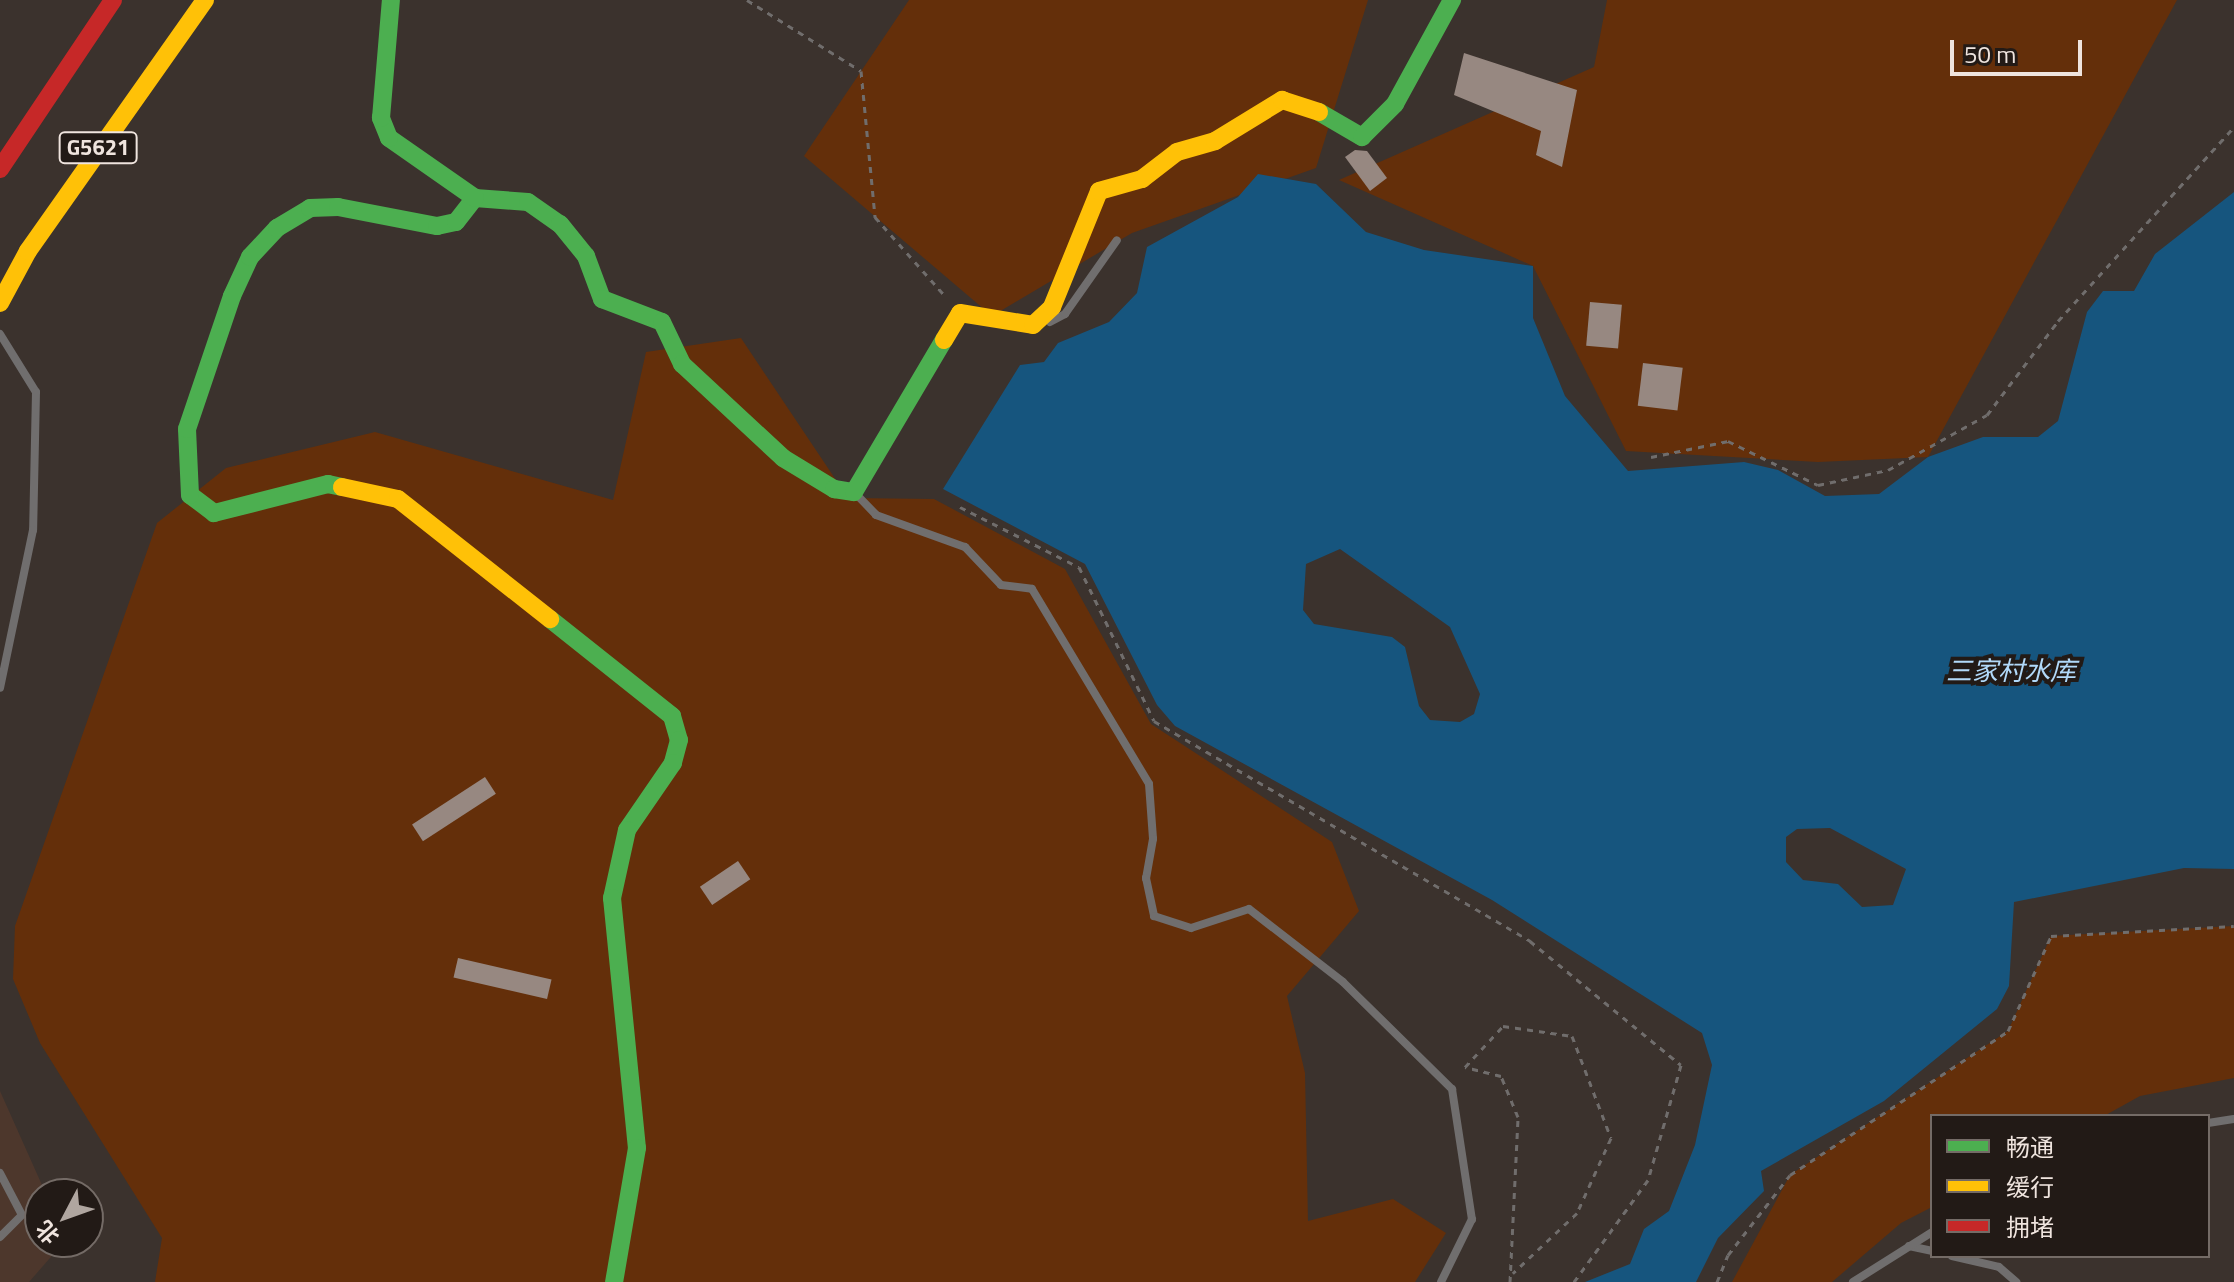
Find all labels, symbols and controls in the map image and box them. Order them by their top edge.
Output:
scale bar [1954,24,2086,74]
text: 50 m [1964,36,2016,72]
road number: G5621 [58,130,138,166]
water label: 三家村水库 [1946,655,2076,687]
legend [1930,1114,2210,1258]
text: 畅通 [2006,1129,2054,1165]
text: 缓行 [2006,1169,2054,1205]
north arrow [24,1178,104,1258]
text: 拥堵 [2006,1209,2054,1245]
text: 北 [27,1213,67,1252]

